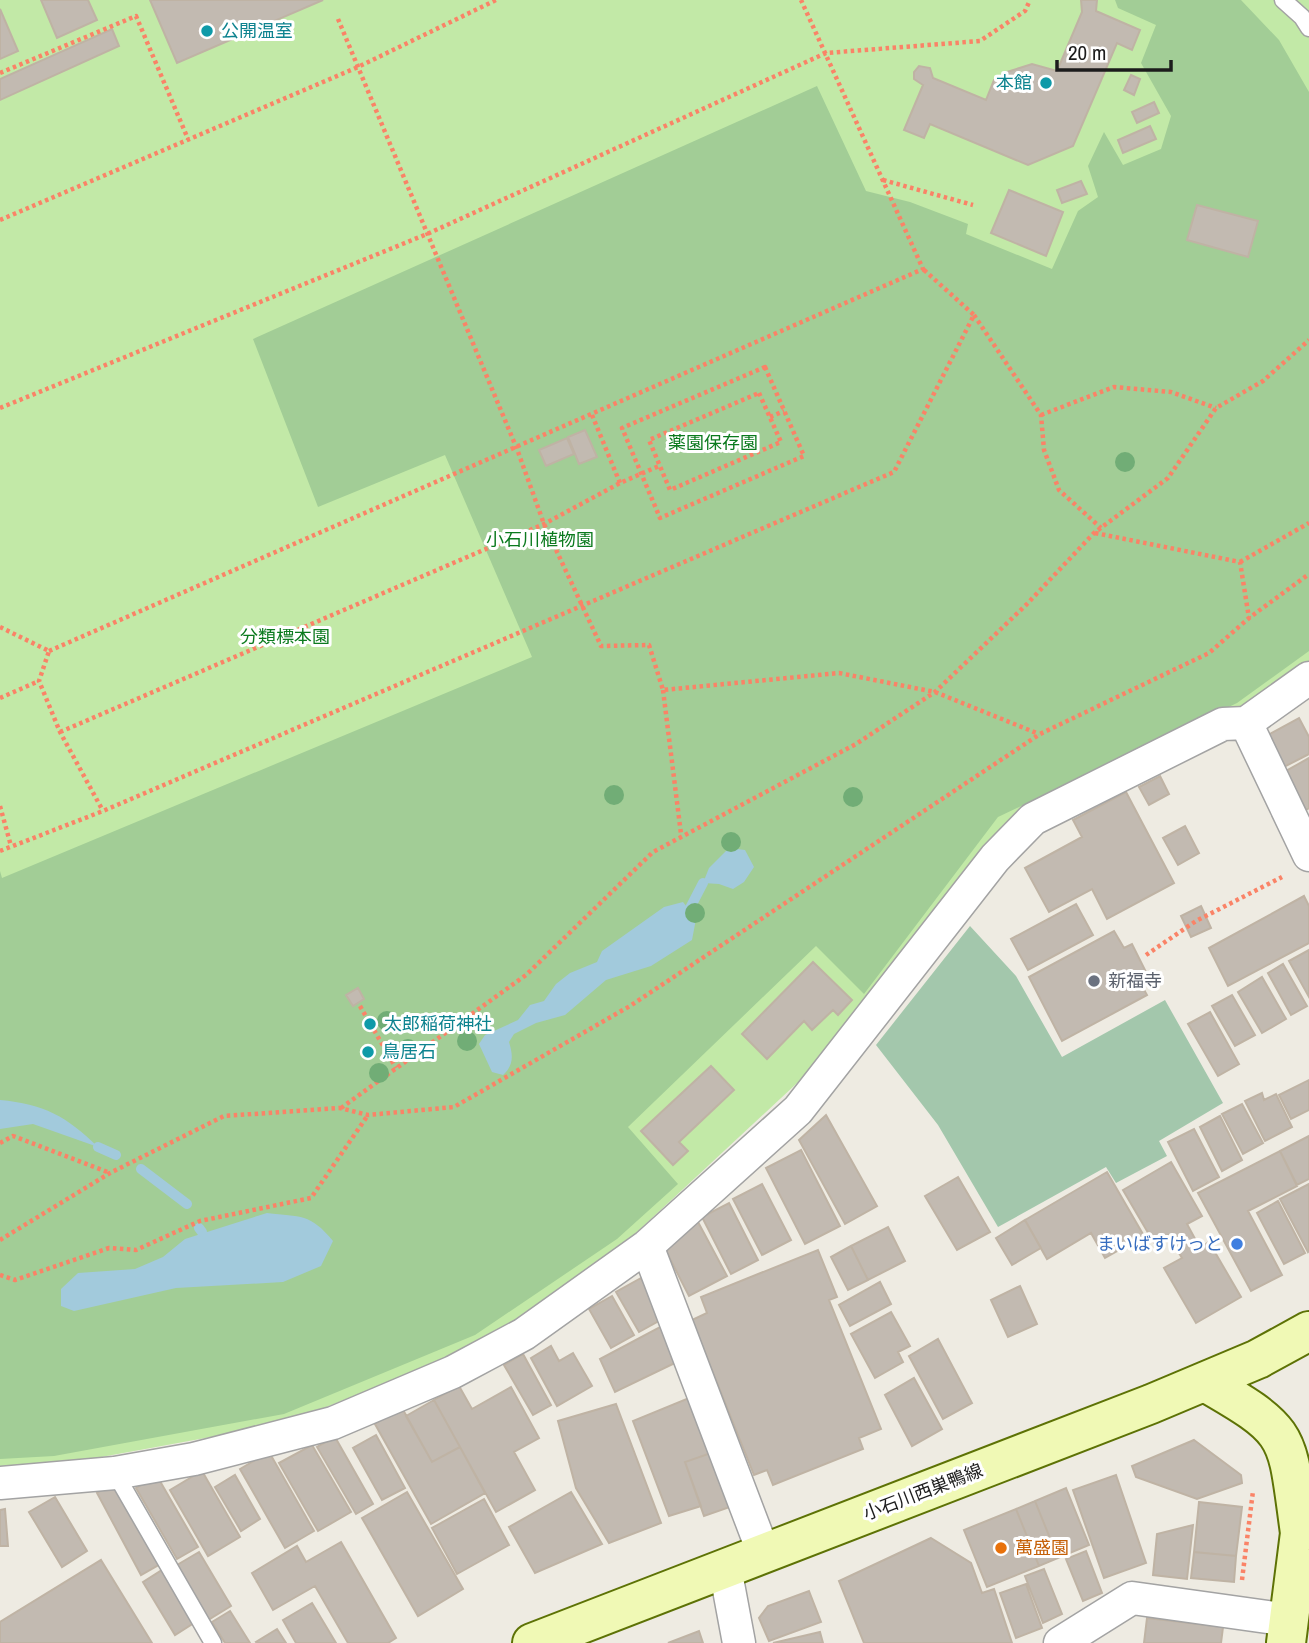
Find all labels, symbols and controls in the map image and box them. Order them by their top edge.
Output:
place label: 公開温室 [221,18,293,43]
marker: 公開温室 [199,23,215,39]
scale bar [1057,28,1171,72]
text: 20 m [1068,38,1106,67]
place label: 本館 [996,70,1032,95]
marker: 本館 [1038,75,1054,91]
park label: 薬園保存園 [668,430,758,455]
park label: 小石川植物園 [486,527,594,552]
park label: 分類標本園 [240,624,330,649]
place label: 新福寺 [1108,968,1162,993]
marker: 新福寺 [1086,973,1102,989]
place label: 太郎稲荷神社 [384,1011,492,1036]
marker: 太郎稲荷神社 [362,1016,378,1032]
place label: 鳥居石 [382,1039,436,1064]
marker: 鳥居石 [360,1044,376,1060]
place label: まいばすけっと [1097,1231,1223,1256]
marker: まいばすけっと [1229,1236,1245,1252]
street label: 小石川西巣鴨線 [860,1457,986,1526]
place label: 萬盛園 [1015,1535,1069,1560]
marker: 萬盛園 [993,1540,1009,1556]

